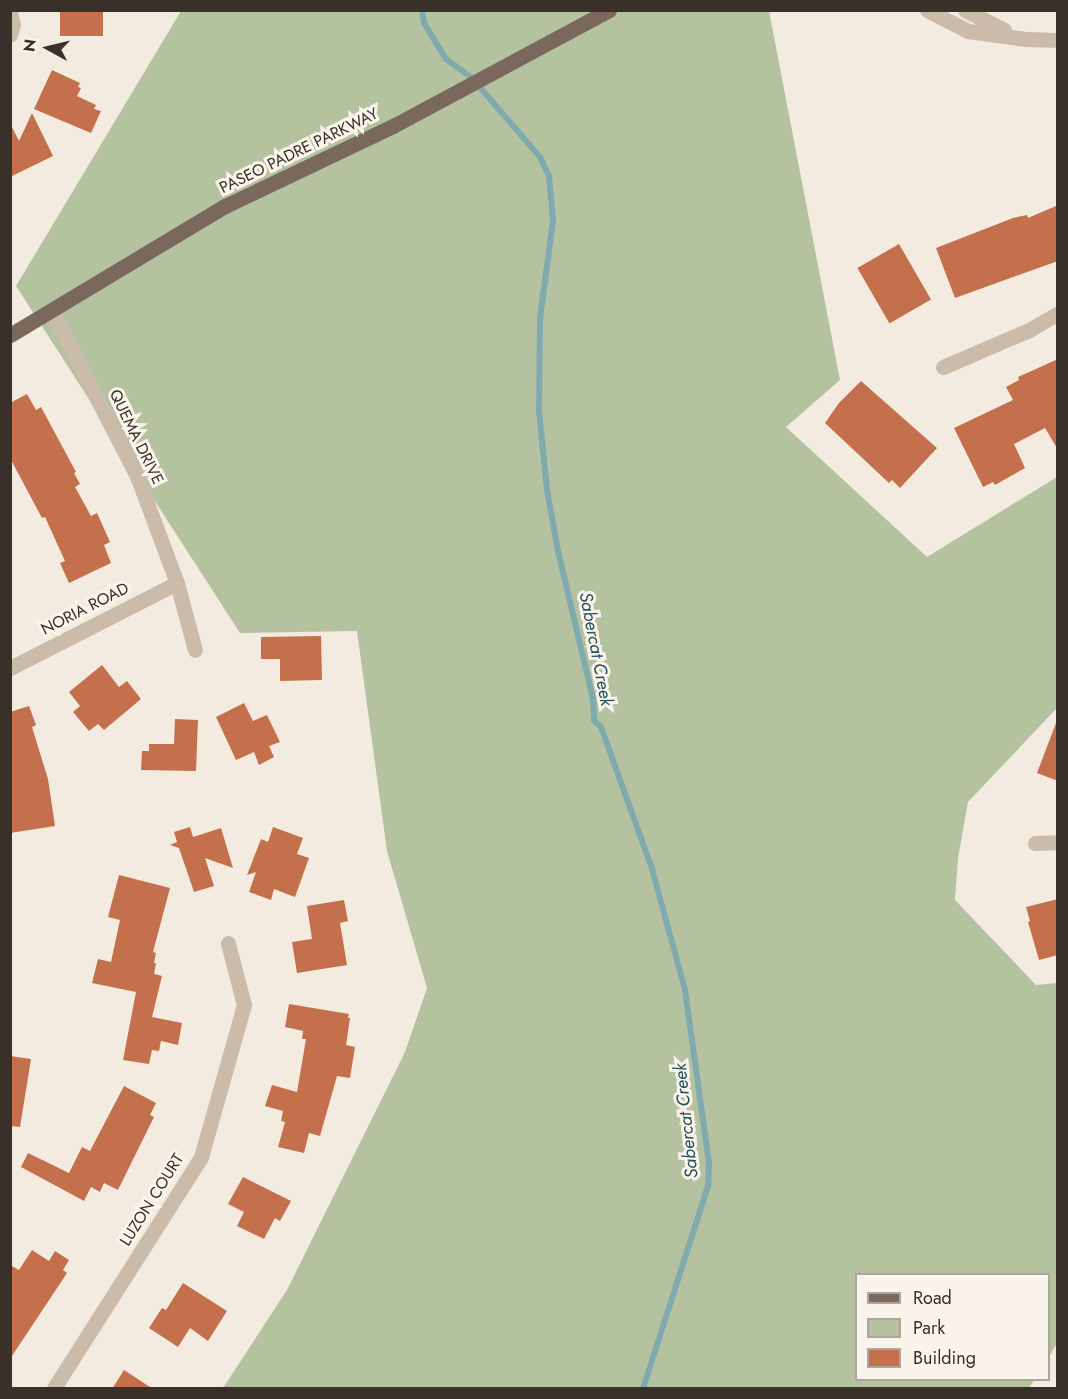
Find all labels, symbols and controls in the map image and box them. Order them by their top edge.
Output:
north arrow [18,18,78,78]
text: N [17,38,42,53]
street label: PASEO PADRE PARKWAY [217,104,381,198]
street label: QUEMA DRIVE [105,387,167,487]
street label: NORIA ROAD [38,579,132,639]
water label: Sabercat Creek [574,590,618,708]
water label: Sabercat Creek [669,1062,703,1180]
street label: LUZON COURT [116,1150,188,1250]
legend [855,1273,1050,1381]
text: Road [913,1285,952,1311]
text: Park [913,1315,945,1341]
text: Building [913,1345,976,1371]

